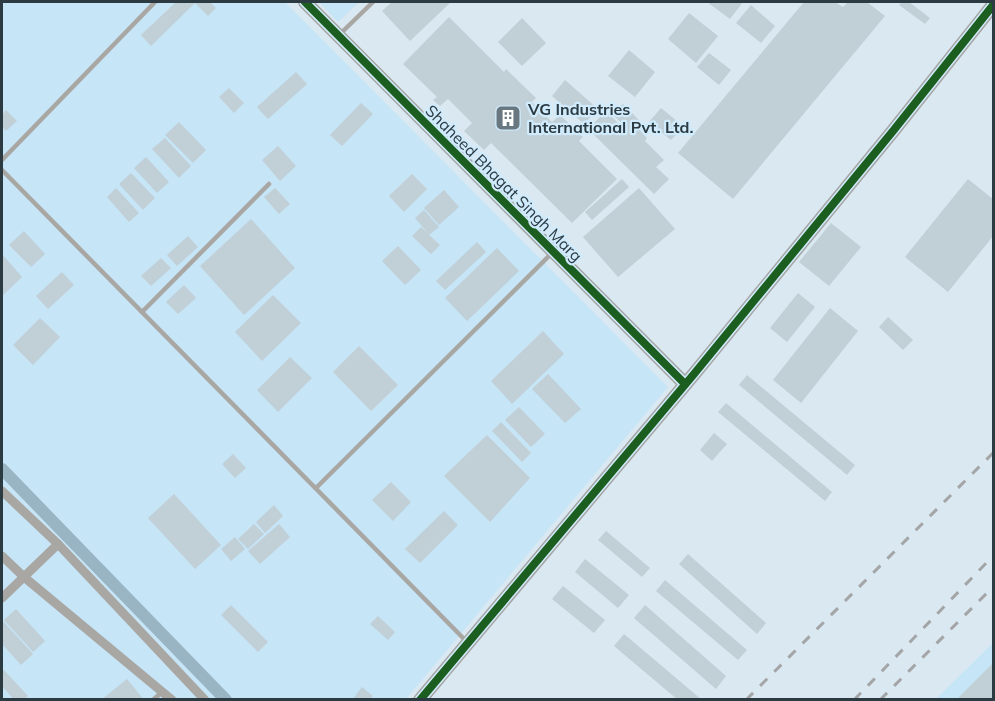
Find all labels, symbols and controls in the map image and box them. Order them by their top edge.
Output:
place label: VG Industries International Pvt. Ltd. [527,99,693,137]
street label: Shaheed Bhagat Singh Marg [421,100,587,266]
building icon: VG Industries International Pvt. Ltd. [493,103,523,133]

